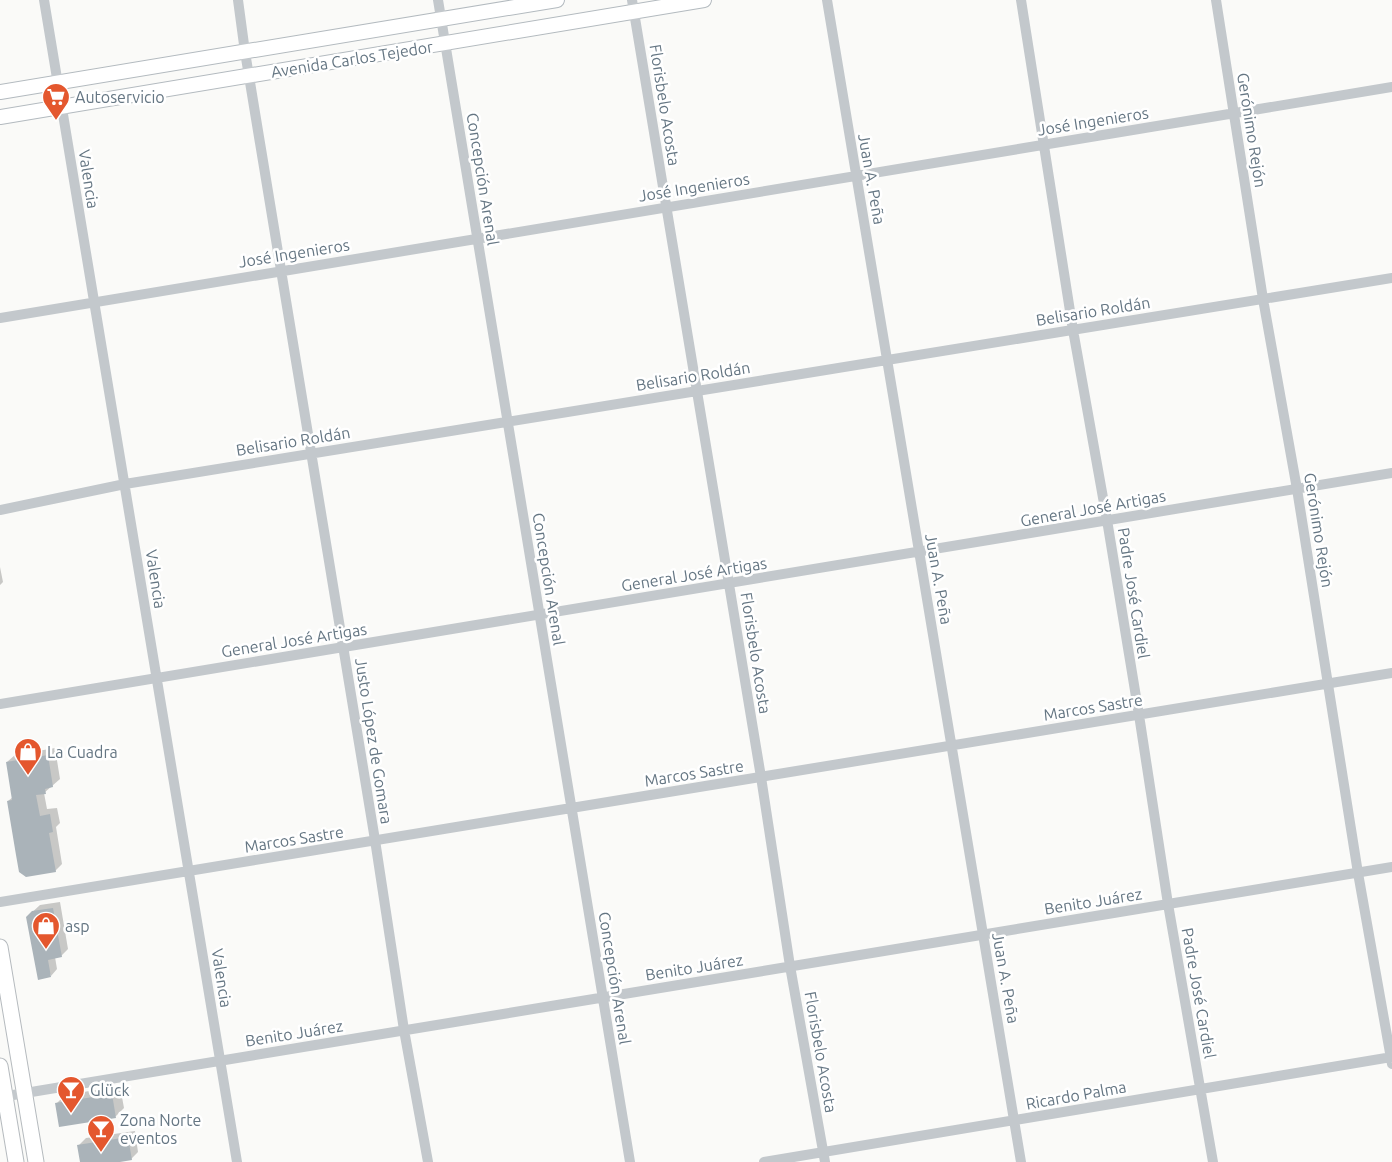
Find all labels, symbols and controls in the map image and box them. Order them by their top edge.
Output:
street label: Avenida Carlos Tejedor [270,37,434,81]
street label: Florisbelo Acosta [647,43,683,167]
street label: Gerónimo Rejón [1234,71,1270,189]
supermarket icon: Autoservicio [41,82,71,121]
place label: Autoservicio [75,88,165,106]
street label: José Ingenieros [1036,103,1150,139]
street label: Concepción Arenal [464,111,502,247]
street label: Juan A. Peña [855,132,889,226]
street label: Valencia [75,148,103,210]
street label: José Ingenieros [637,169,751,205]
street label: José Ingenieros [237,235,351,271]
street label: Belisario Roldán [1035,293,1151,329]
street label: Belisario Roldán [635,358,751,394]
street label: Belisario Roldán [235,423,351,459]
street label: Gerónimo Rejón [1301,471,1337,589]
street label: General José Artigas [1019,486,1167,530]
street label: Concepción Arenal [530,511,568,647]
street label: Padre José Cardiel [1115,526,1153,660]
street label: Juan A. Peña [922,532,956,626]
street label: Valencia [142,548,170,610]
street label: General José Artigas [620,554,768,594]
street label: Florisbelo Acosta [738,591,774,715]
street label: General José Artigas [220,620,368,660]
street label: Justo López de Gomara [352,657,396,825]
street label: Marcos Sastre [1042,690,1144,724]
shop icon: La Cuadra [13,737,43,776]
place label: La Cuadra [47,743,118,761]
street label: Marcos Sastre [643,756,745,790]
street label: Marcos Sastre [243,822,345,856]
street label: Benito Juárez [1043,884,1143,918]
street label: Concepción Arenal [596,910,634,1046]
shop icon: asp [31,911,61,950]
place label: asp [65,917,90,935]
street label: Padre José Cardiel [1179,926,1219,1060]
street label: Juan A. Peña [989,931,1023,1025]
street label: Valencia [208,947,236,1009]
street label: Benito Juárez [644,950,744,984]
street label: Florisbelo Acosta [801,990,841,1114]
street label: Benito Juárez [244,1016,344,1050]
bar icon: Glück [56,1075,86,1114]
street label: Ricardo Palma [1024,1077,1128,1113]
place label: Glück [90,1081,129,1099]
place label: Zona Norte eventos [120,1111,201,1147]
bar icon: Zona Norte eventos [86,1114,116,1153]

